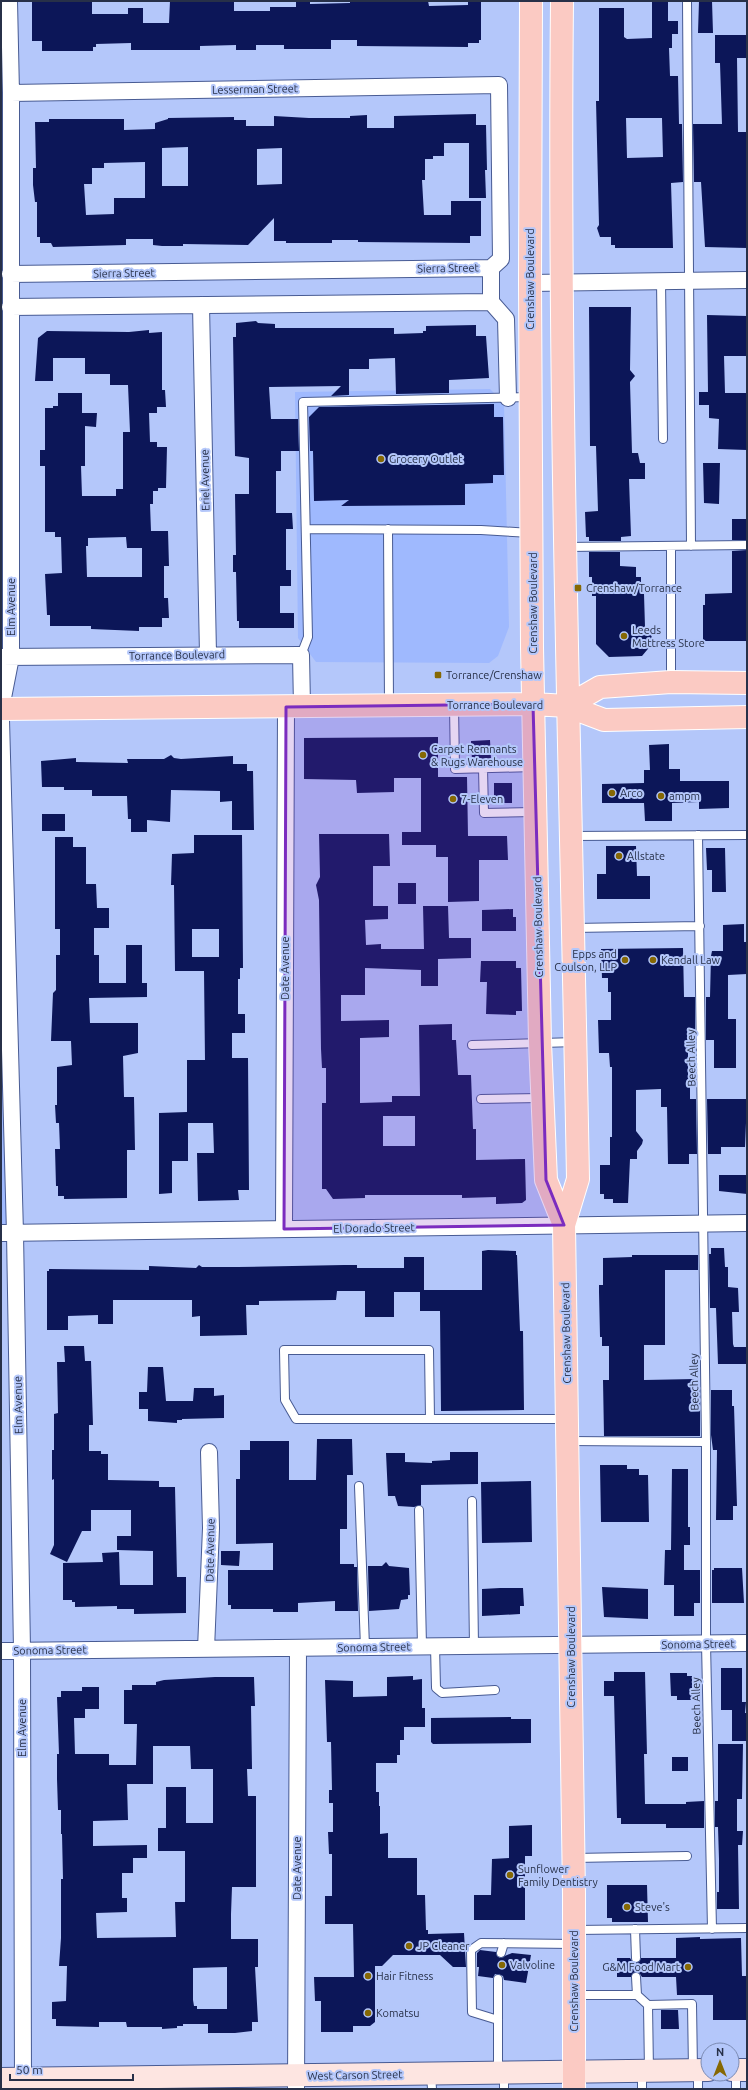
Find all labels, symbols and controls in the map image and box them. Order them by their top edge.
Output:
street label: Lesserman Street [212,82,299,96]
street label: Crenshaw Boulevard [524,228,536,330]
street label: Sierra Street [417,261,480,275]
street label: Sierra Street [93,266,156,280]
street label: Eriel Avenue [198,449,212,511]
place label: Grocery Outlet [389,453,463,465]
marker: Grocery Outlet [376,454,386,464]
street label: Crenshaw Boulevard [527,552,539,654]
street label: Elm Avenue [5,578,17,636]
place label: Crenshaw/Torrance [586,582,682,594]
marker: Crenshaw/Torrance [573,583,583,593]
place label: Leeds Mattress Store [632,624,705,649]
marker: Leeds Mattress Store [619,631,629,641]
street label: Torrance Boulevard [129,648,225,662]
place label: Torrance/Crenshaw [446,669,542,681]
marker: Torrance/Crenshaw [433,670,443,680]
street label: Torrance Boulevard [447,699,543,711]
place label: Carpet Remnants & Rugs Warehouse [431,743,523,768]
marker: Carpet Remnants & Rugs Warehouse [418,750,428,760]
place label: Arco [620,787,643,799]
marker: Arco [607,788,617,798]
place label: ampm [669,790,700,802]
marker: ampm [656,791,666,801]
place label: 7-Eleven [461,793,503,805]
marker: 7-Eleven [448,794,458,804]
place label: Allstate [627,850,665,862]
marker: Allstate [614,851,624,861]
street label: Crenshaw Boulevard [531,876,545,978]
street label: Date Avenue [279,936,291,1000]
place label: Epps and Coulson, LLP [554,948,617,973]
place label: Kendall Law [661,954,721,966]
marker: Epps and Coulson, LLP [620,955,630,965]
marker: Kendall Law [648,955,658,965]
street label: Beech Alley [684,1029,697,1087]
street label: El Dorado Street [333,1221,416,1235]
street label: Crenshaw Boulevard [559,1282,573,1384]
street label: Beech Alley [687,1353,700,1411]
street label: Elm Avenue [11,1376,25,1434]
street label: Date Avenue [203,1518,217,1582]
street label: Crenshaw Boulevard [565,1606,577,1708]
street label: Sonoma Street [661,1637,735,1651]
street label: Sonoma Street [337,1640,411,1654]
street label: Sonoma Street [13,1643,87,1657]
street label: Beech Alley [689,1677,702,1735]
street label: Elm Avenue [16,1699,28,1757]
street label: Date Avenue [291,1836,303,1900]
place label: Sunflower Family Dentistry [518,1863,599,1888]
marker: Sunflower Family Dentistry [505,1870,515,1880]
place label: Steve's [635,1901,670,1913]
marker: Steve's [622,1902,632,1912]
street label: Crenshaw Boulevard [568,1930,580,2032]
place label: JP Cleaner [417,1940,470,1952]
marker: JP Cleaner [404,1941,414,1951]
place label: Valvoline [510,1959,555,1971]
marker: Valvoline [497,1960,507,1970]
place label: G&M Food Mart [602,1961,681,1973]
marker: G&M Food Mart [683,1962,693,1972]
place label: Hair Fitness [376,1970,434,1982]
marker: Hair Fitness [363,1971,373,1981]
place label: Komatsu [376,2007,420,2019]
marker: Komatsu [363,2008,373,2018]
north arrow [700,2042,740,2082]
text: N [716,2046,724,2058]
scale bar [10,2056,133,2082]
text: 50 m [16,2063,43,2076]
street label: West Carson Street [307,2068,403,2082]

